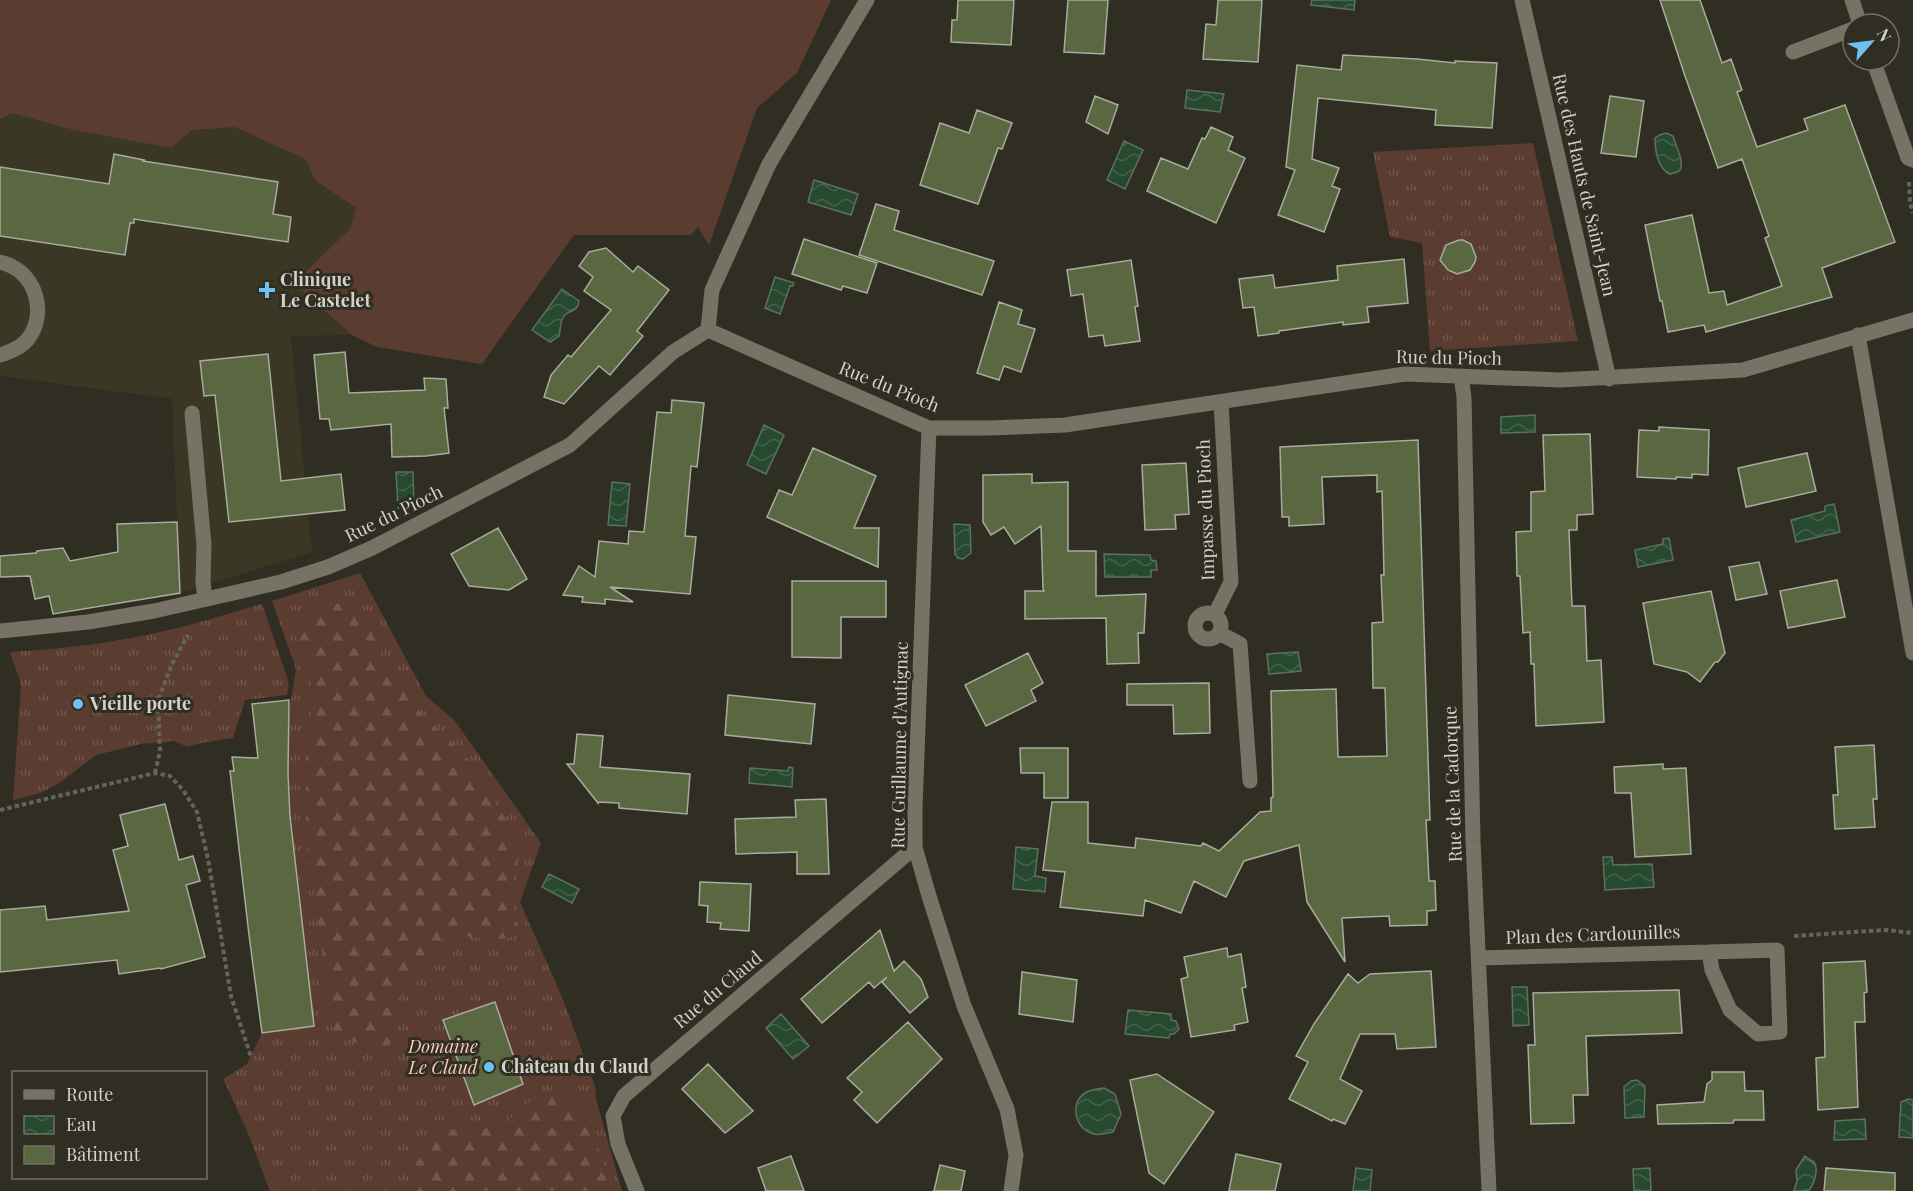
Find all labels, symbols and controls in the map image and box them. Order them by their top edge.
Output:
north arrow [1841,12,1901,72]
text: N [1873,25,1897,45]
street label: Rue des Hauts de Saint-Jean [1548,71,1622,299]
place label: Clinique Le Castelet [280,267,371,312]
marker: Clinique Le Castelet [258,281,276,299]
street label: Rue du Pioch [1396,344,1503,370]
street label: Rue du Pioch [836,355,943,417]
street label: Impasse du Pioch [1191,438,1219,581]
street label: Rue du Pioch [341,479,447,547]
street label: Rue Guillaume d'Autignac [885,641,913,849]
place label: Vieille porte [89,691,191,715]
marker: Vieille porte [71,697,85,711]
street label: Rue de la Cadorque [1437,705,1467,863]
street label: Plan des Cardounilles [1505,919,1681,949]
street label: Rue du Claud [668,945,767,1033]
park label: Domaine Le Claud [407,1034,479,1079]
place label: Château du Claud [501,1054,649,1078]
marker: Château du Claud [482,1060,496,1074]
legend [12,1071,207,1179]
text: Route [66,1082,113,1106]
text: Eau [66,1112,97,1136]
text: Bâtiment [66,1142,141,1166]

